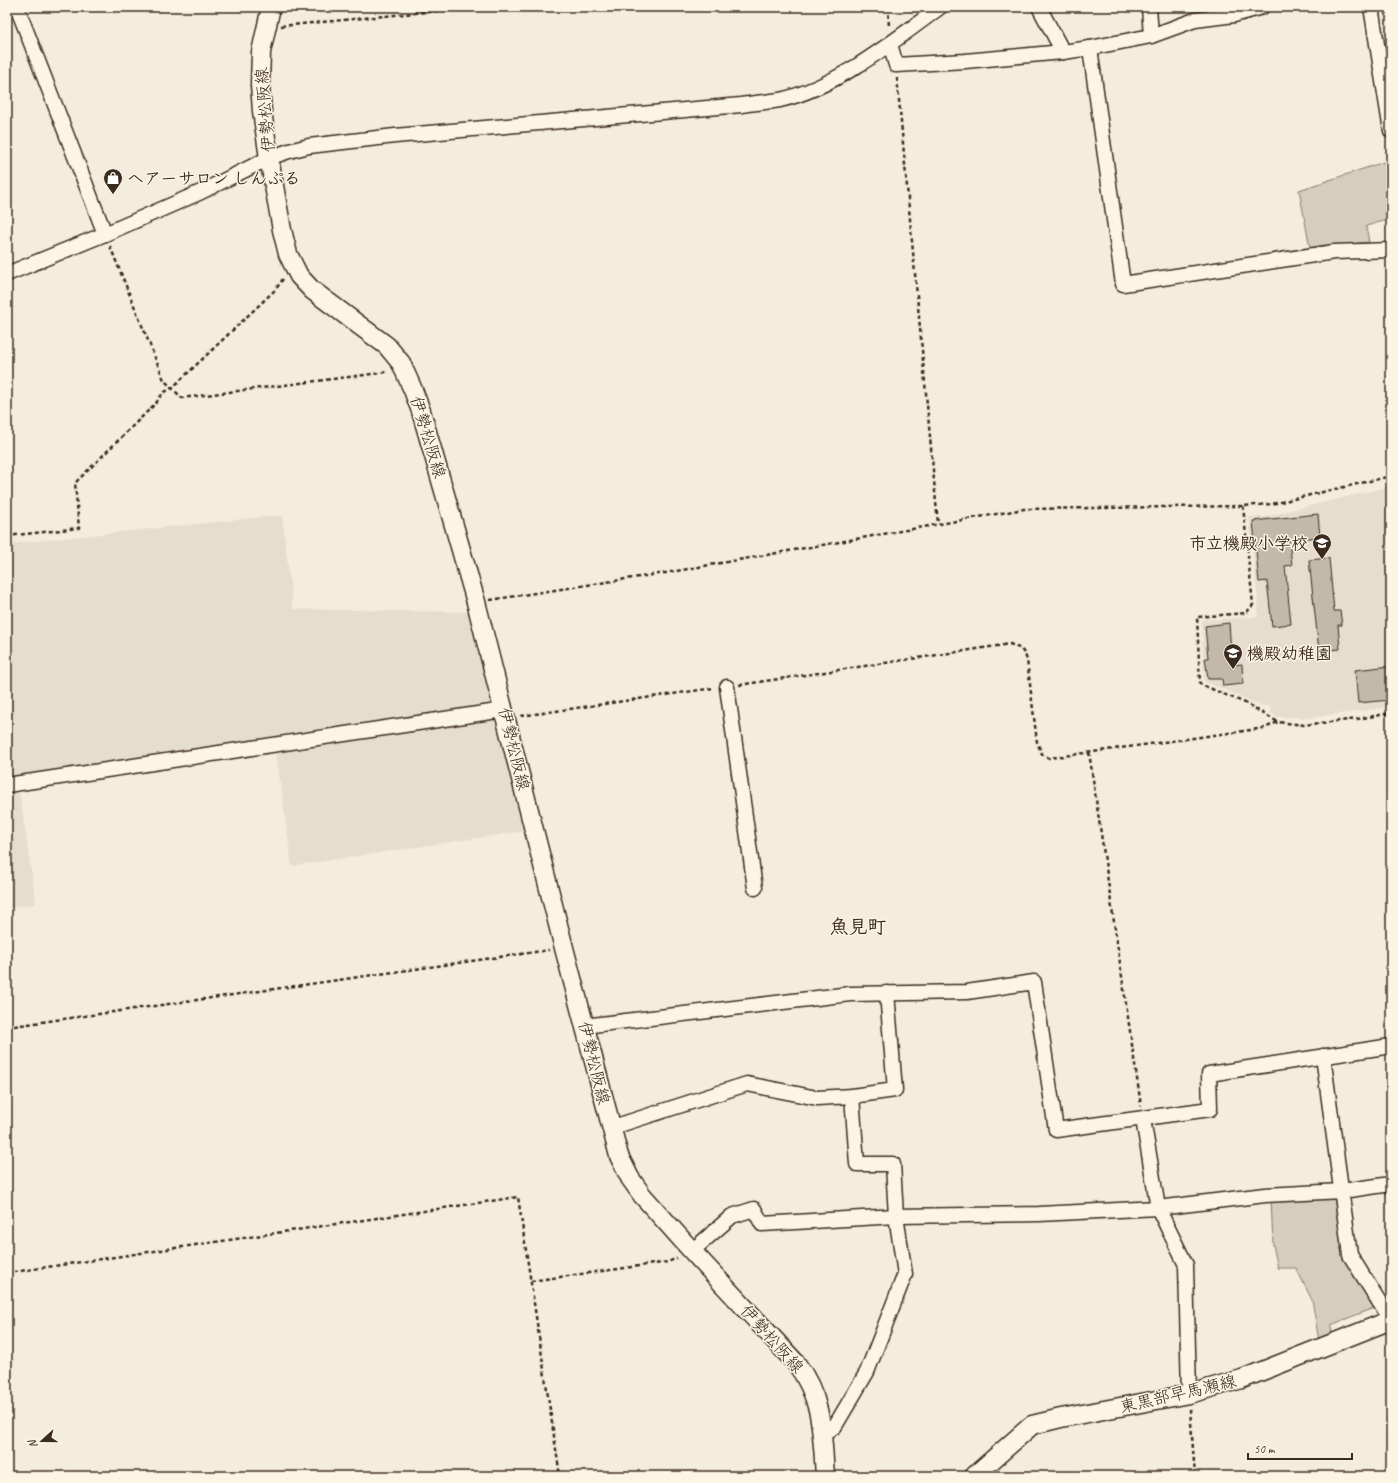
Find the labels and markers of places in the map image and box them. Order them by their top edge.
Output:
shop icon: ヘアーサロン しんぷる [102,167,124,195]
place label: ヘアーサロン しんぷる [127,168,301,189]
school or university icon: 市立機殿小学校 [1311,532,1333,560]
place label: 市立機殿小学校 [1189,533,1308,554]
school or university icon: 機殿幼稚園 [1222,642,1244,670]
place label: 機殿幼稚園 [1247,643,1332,664]

